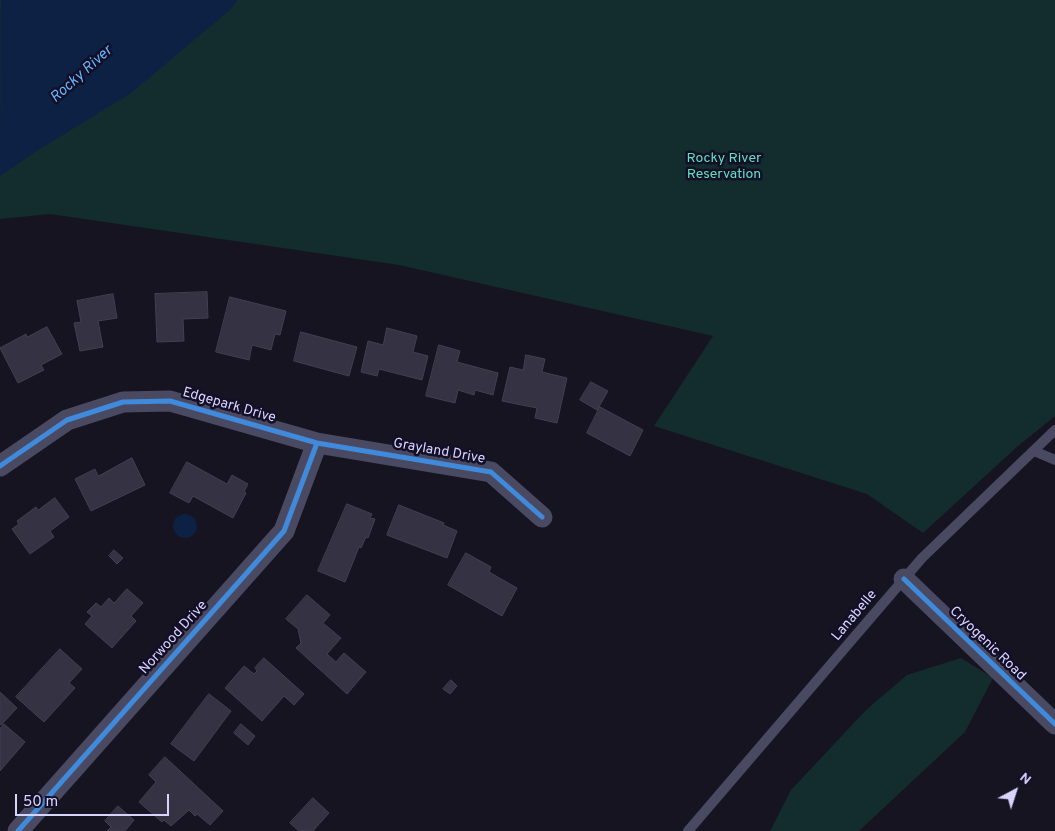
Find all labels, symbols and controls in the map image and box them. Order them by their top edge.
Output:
water label: Rocky River [47,43,117,107]
park label: Rocky River Reservation [687,151,761,184]
street label: Edgepark Drive [180,385,278,427]
street label: Grayland Drive [392,436,486,468]
street label: Lanabelle [829,587,881,645]
street label: Norwood Drive [137,598,211,678]
street label: Cryogenic Road [945,603,1029,685]
north arrow [990,766,1040,816]
text: N [1016,769,1034,789]
scale bar [18,784,171,816]
text: 50 m [23,793,58,812]

